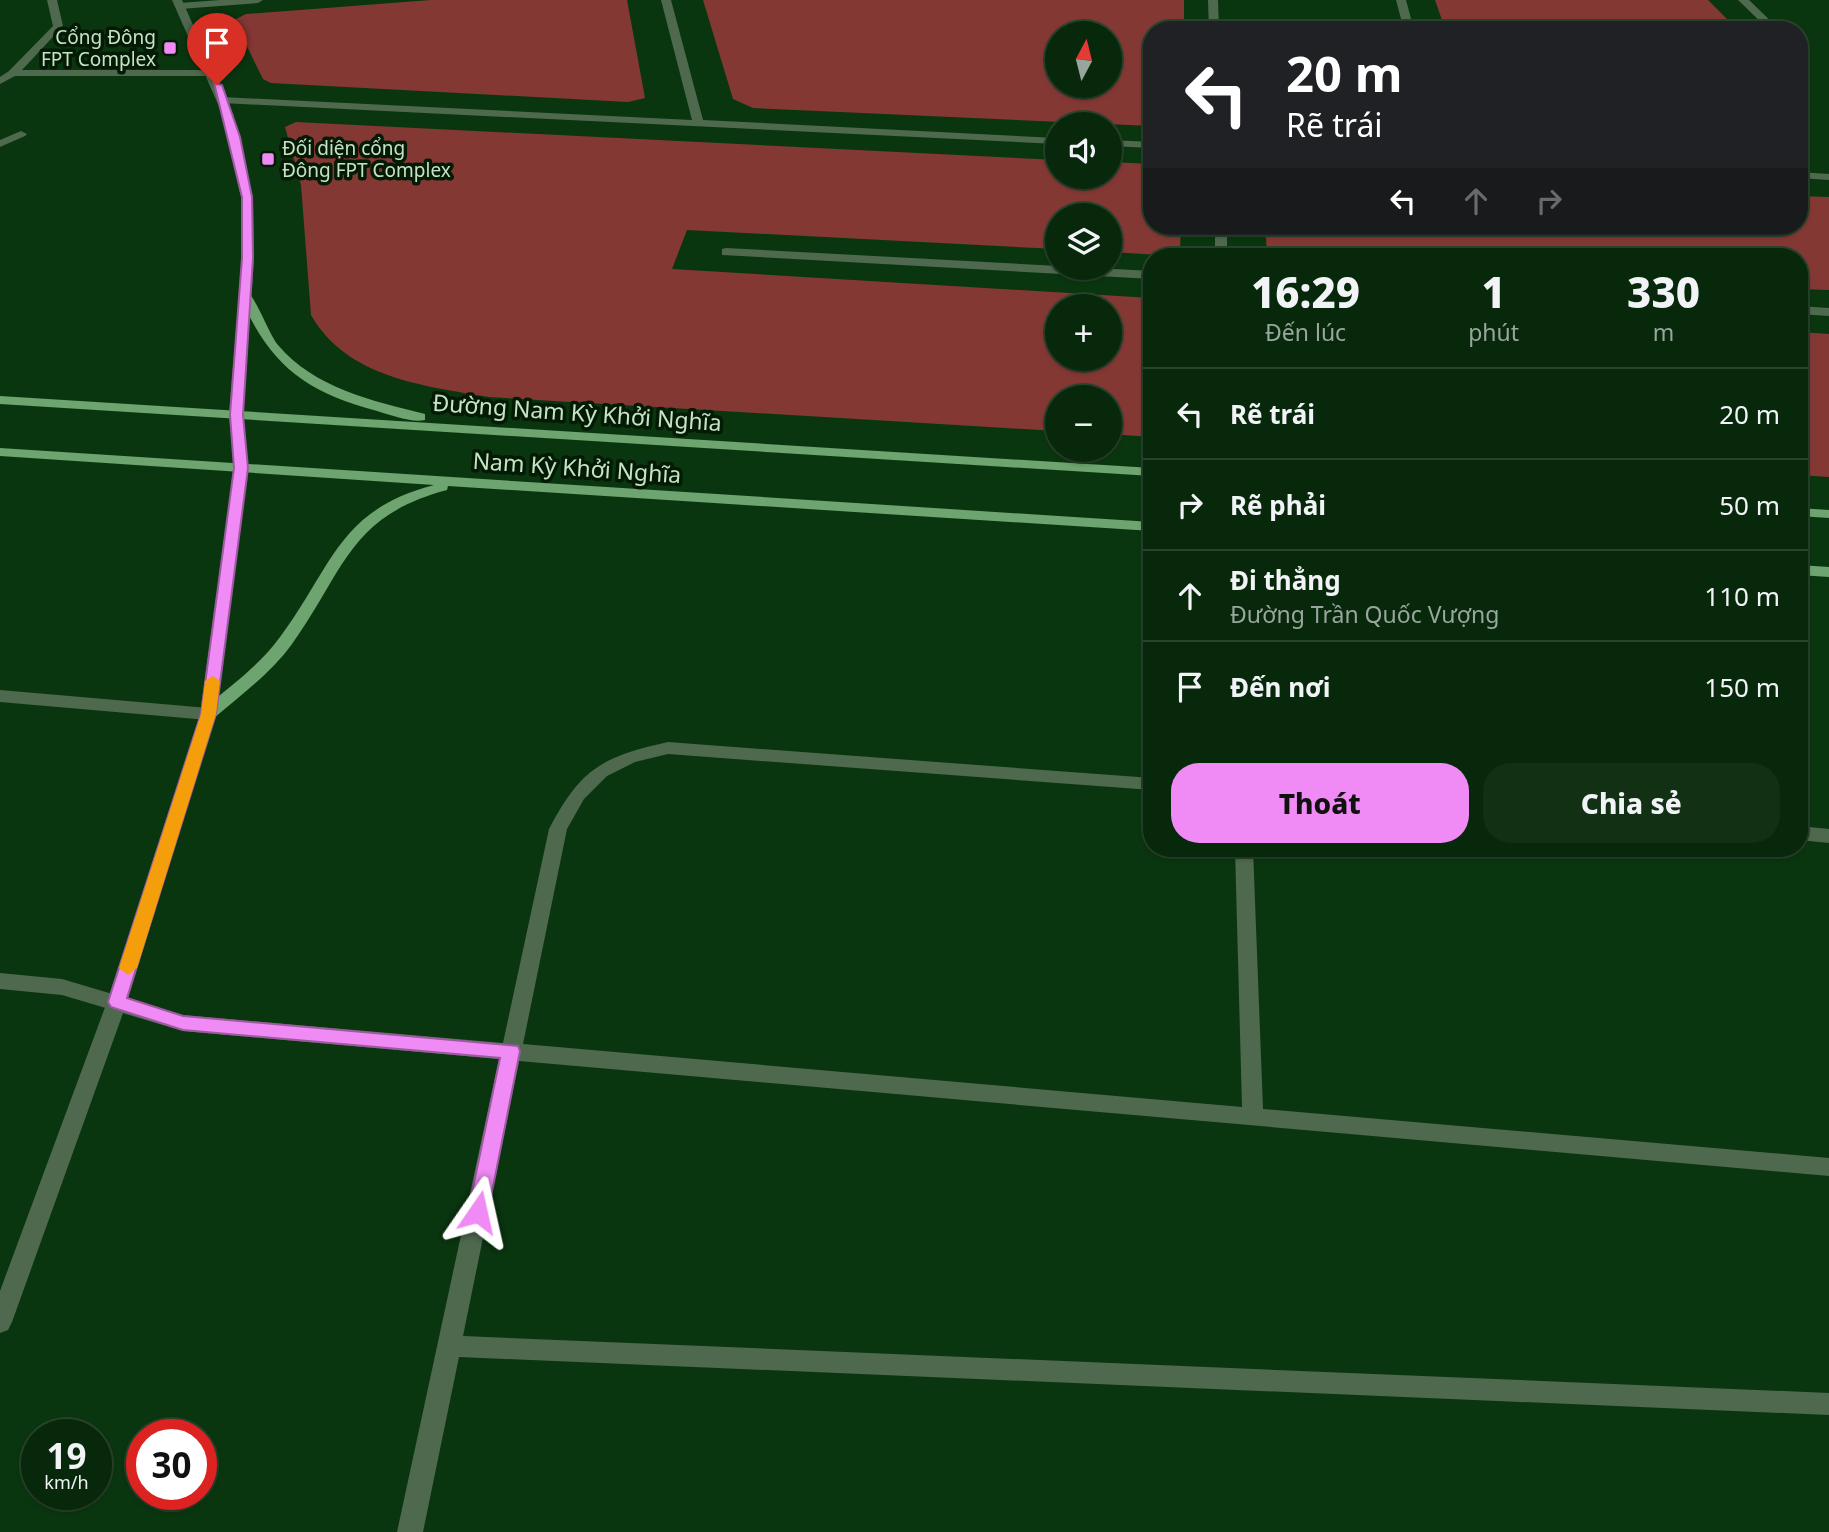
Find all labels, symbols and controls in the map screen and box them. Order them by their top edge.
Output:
pin [187,13,247,85]
north arrow [1045,21,1122,98]
map controls [1045,21,1122,462]
place label: Cổng Đông FPT Complex [41,24,156,72]
icon: arrive [198,24,236,62]
marker: Cổng Đông FPT Complex [162,40,178,56]
text: 20 m [1286,40,1403,106]
icon: left [1171,49,1262,140]
text: Rẽ trái [1286,103,1383,146]
button: sound [1045,112,1122,189]
place label: Đối diện cổng Đông FPT Complex [282,135,451,183]
marker: Đối diện cổng Đông FPT Complex [260,151,276,167]
icon: left [1384,182,1422,220]
icon: ahead [1457,182,1495,220]
icon: right [1530,182,1568,220]
button: layers [1045,203,1122,280]
text: 16:29 [1251,263,1360,320]
text: 1 [1481,263,1506,320]
text: 330 [1627,263,1700,320]
button: + [1045,294,1122,371]
text: Đến lúc [1265,316,1346,348]
text: phút [1468,316,1519,348]
text: m [1653,316,1674,348]
button: − [1045,385,1122,462]
street label: Đường Nam Kỳ Khởi Nghĩa [431,386,723,438]
icon: left [1171,395,1209,433]
text: Rẽ trái [1230,396,1315,432]
text: 20 m [1719,396,1780,432]
street label: Nam Kỳ Khởi Nghĩa [472,444,682,490]
icon: right [1171,486,1209,524]
text: Rẽ phải [1230,487,1326,523]
text: 50 m [1719,487,1780,523]
text: Đi thẳng [1230,562,1341,598]
icon: ahead [1171,577,1209,615]
text: 110 m [1704,578,1780,614]
text: Đường Trần Quốc Vượng [1230,598,1499,630]
icon: arrive [1171,668,1209,706]
text: Đến nơi [1230,669,1331,705]
text: 150 m [1704,669,1780,705]
button: Thoát [1171,763,1469,843]
button: Chia sẻ [1483,763,1780,843]
position arrow [441,1175,515,1249]
speed limit sign: 30 [126,1419,217,1510]
text: 19 [46,1432,87,1479]
text: km/h [44,1470,89,1494]

